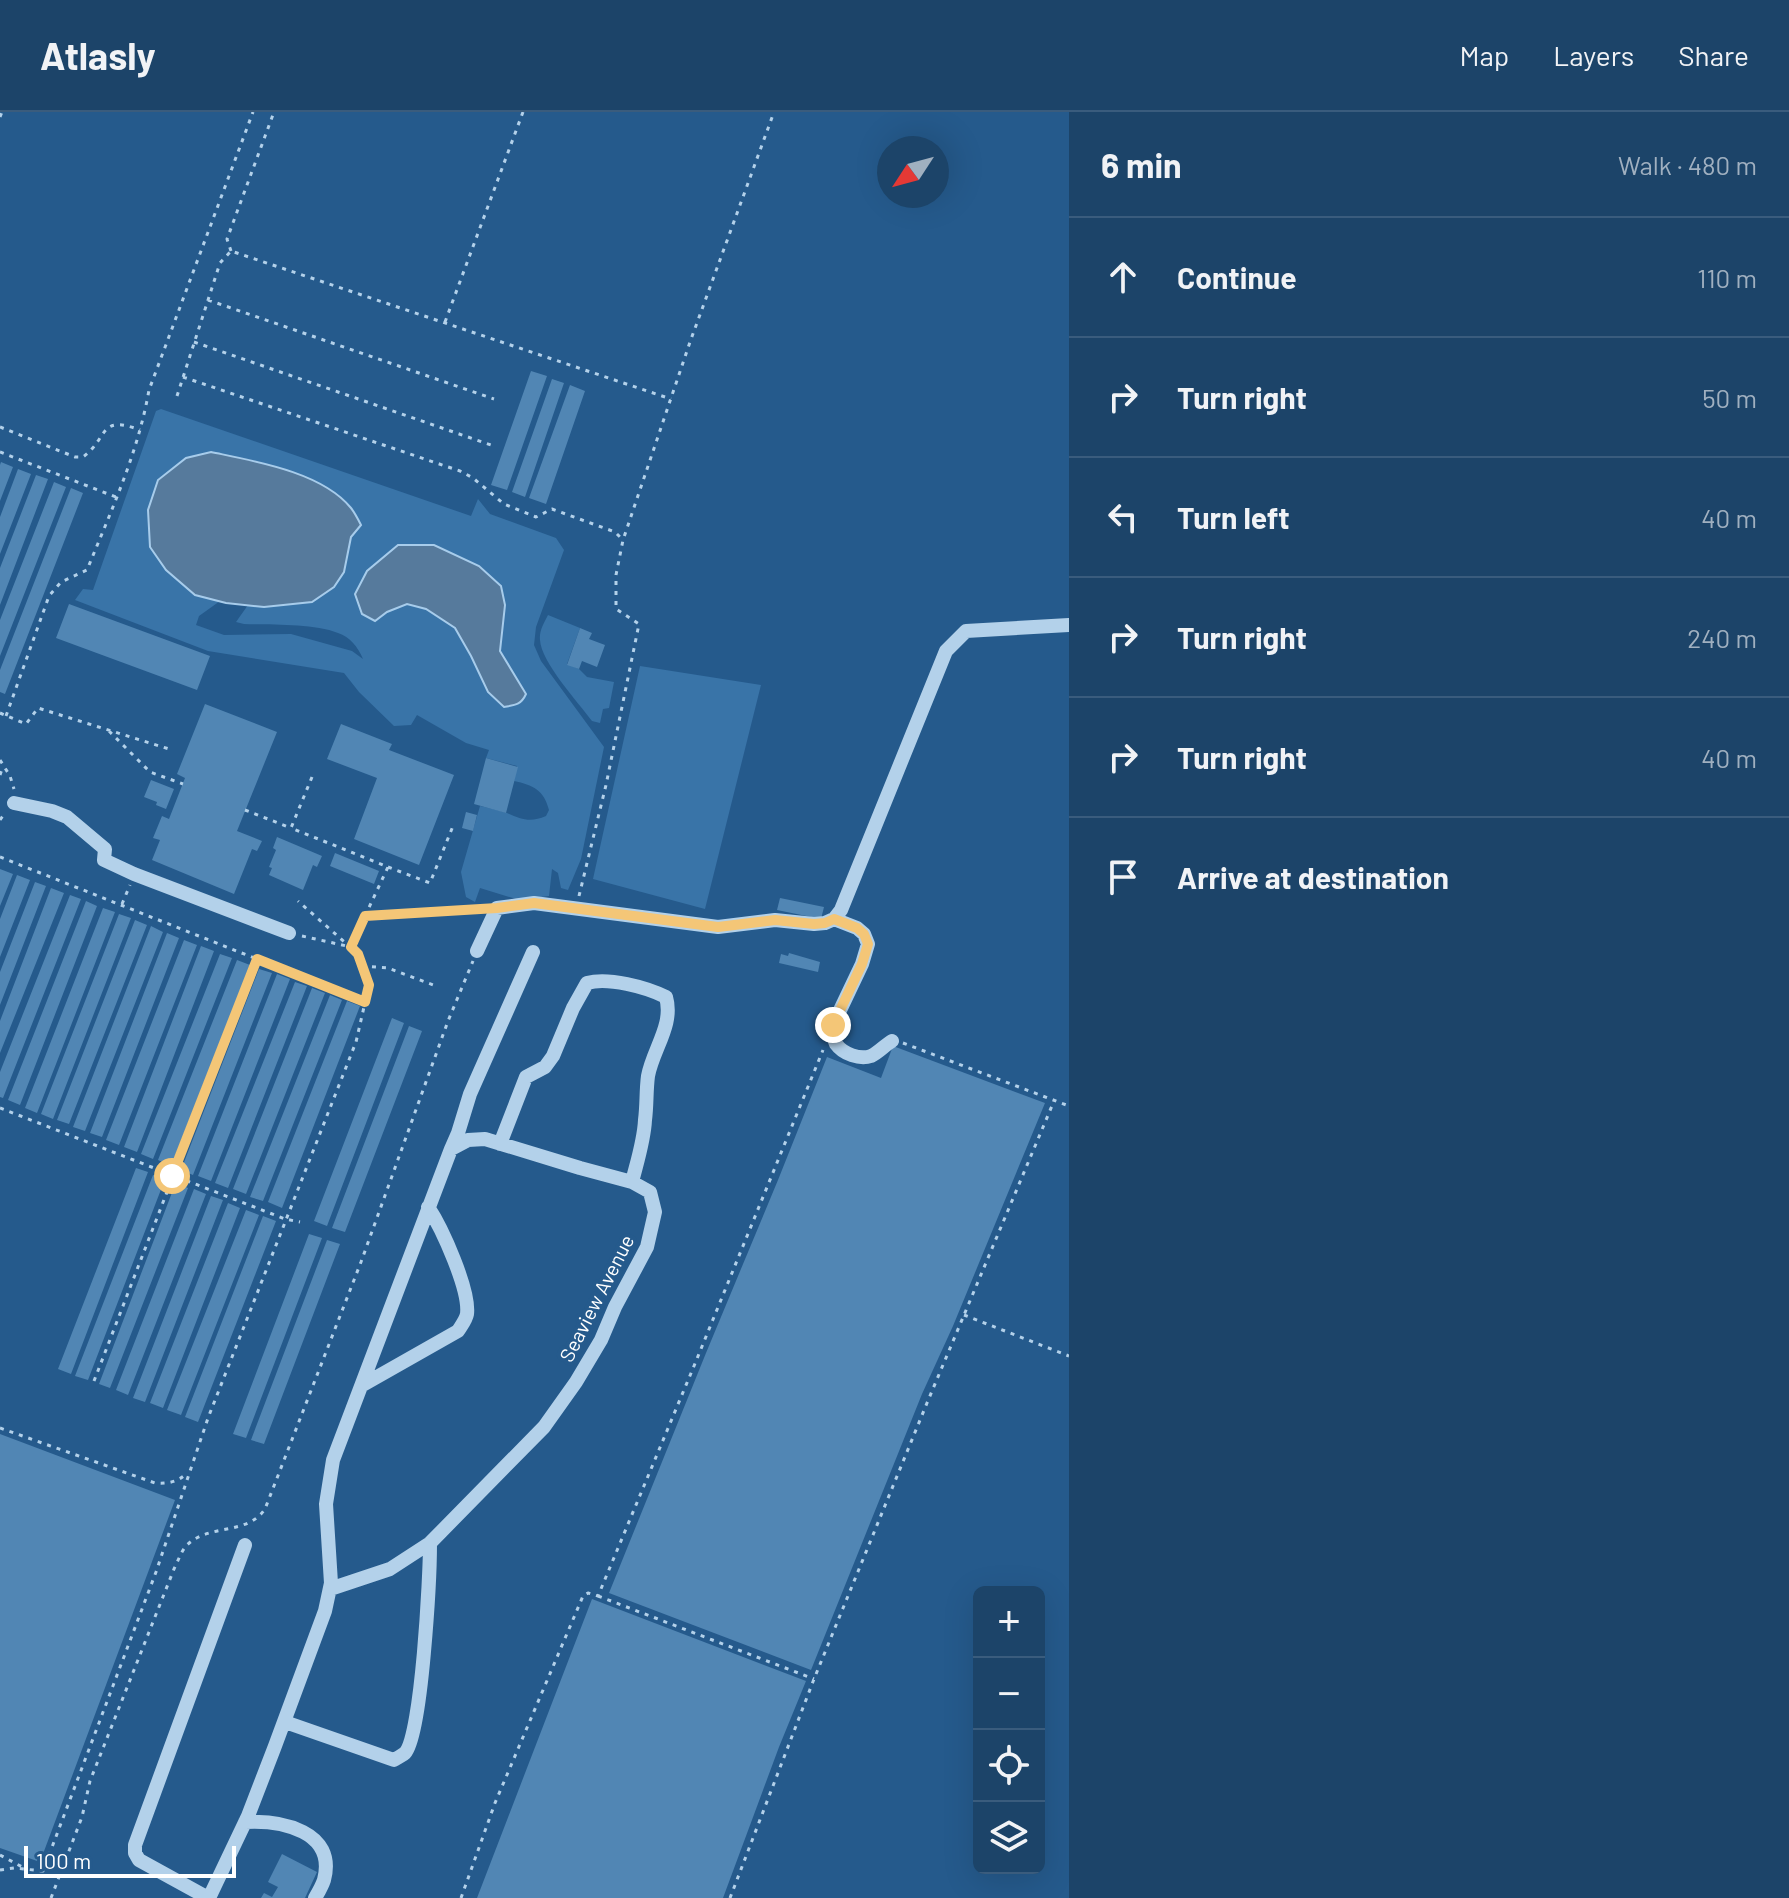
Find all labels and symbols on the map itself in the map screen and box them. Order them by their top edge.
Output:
north arrow [877,136,949,208]
route end [815,1007,851,1043]
route start [154,1158,190,1194]
street label: Seaview Avenue [554,1230,638,1366]
scale bar [24,1842,236,1878]

